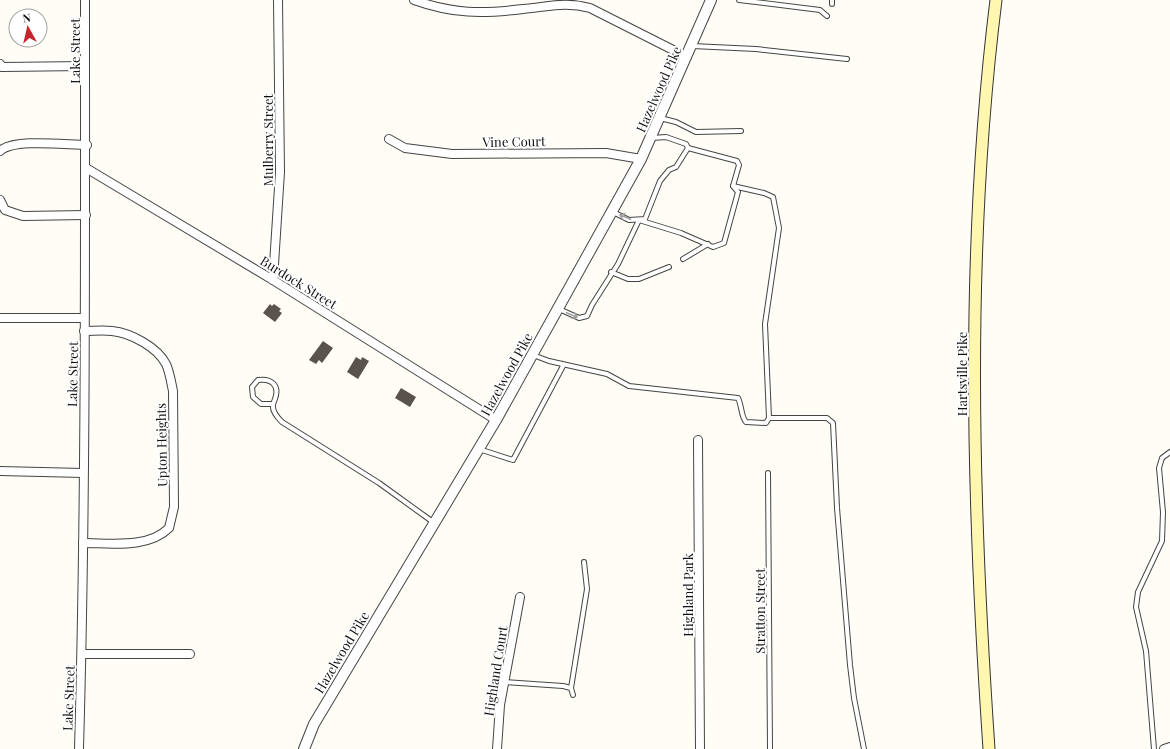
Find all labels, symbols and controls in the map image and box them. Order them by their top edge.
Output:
north arrow [8,8,48,48]
text: N [22,10,32,26]
street label: Lake Street [66,18,83,84]
street label: Hazelwood Pike [631,43,685,135]
street label: Mulberry Street [259,93,276,186]
street label: Vine Court [481,132,546,150]
one-way arrow [619,213,631,221]
street label: Burdock Street [257,252,341,313]
one-way arrow [565,311,577,319]
street label: Hazelwood Pike [476,329,536,419]
street label: Hartsville Pike [953,331,970,416]
street label: Lake Street [63,341,81,407]
street label: Upton Heights [152,403,170,487]
street label: Highland Park [679,552,696,637]
street label: Stratton Street [751,568,768,654]
street label: Hazelwood Pike [310,608,372,696]
street label: Highland Court [479,624,511,717]
street label: Lake Street [58,665,78,731]

